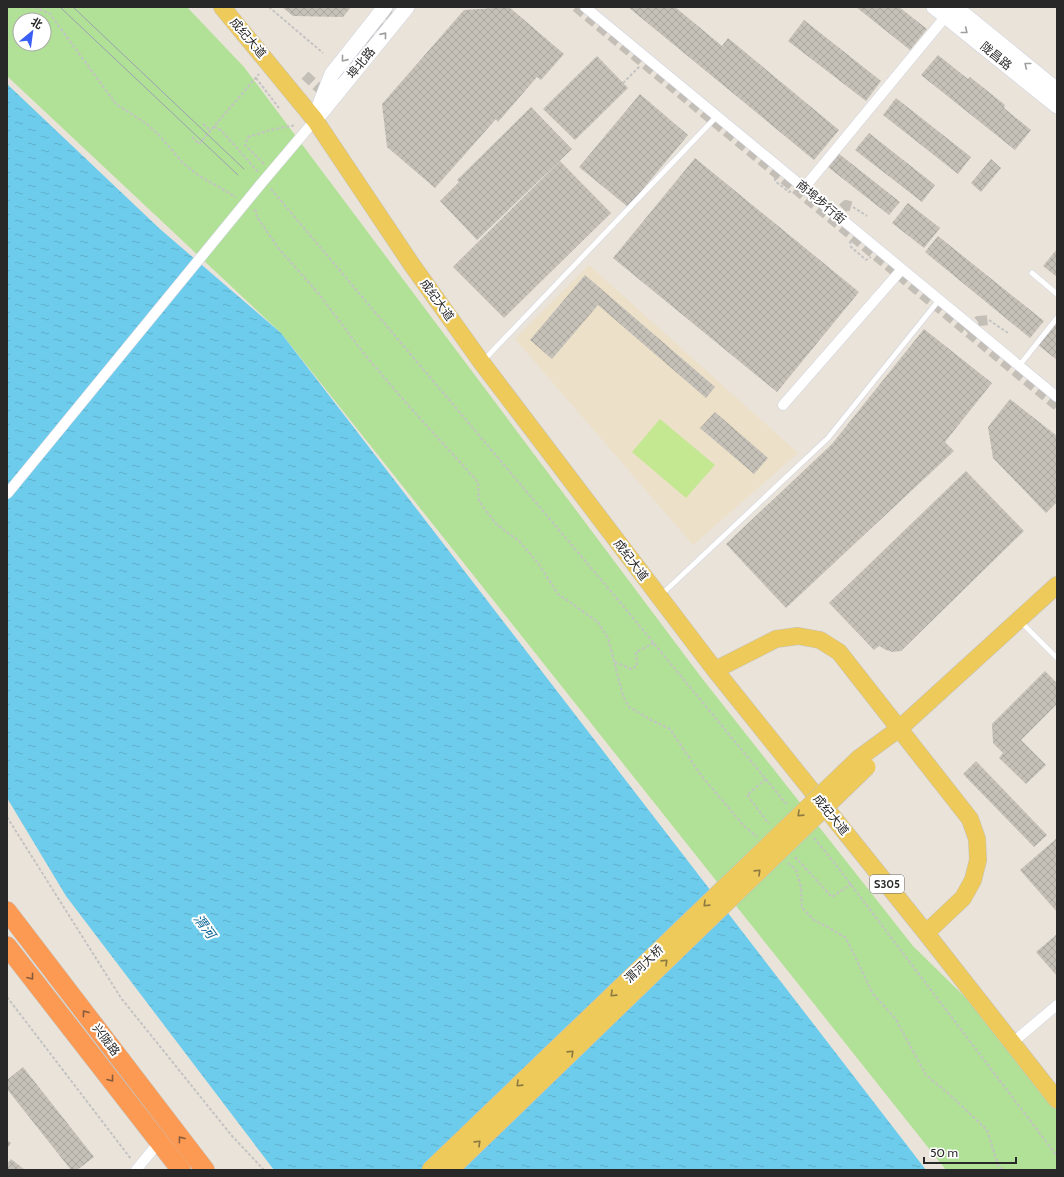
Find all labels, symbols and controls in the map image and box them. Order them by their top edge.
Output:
north arrow [12,12,52,52]
text: 北 [29,14,45,32]
street label: 成纪大道 [227,14,270,61]
one-way arrow [960,27,967,34]
one-way arrow [379,33,386,40]
street label: 陇昌路 [978,38,1015,73]
street label: 埠北路 [343,44,378,81]
one-way arrow [341,55,348,62]
one-way arrow [1024,63,1031,70]
street label: 商埠步行街 [794,177,849,227]
street label: 成纪大道 [417,276,458,324]
street label: 成纪大道 [611,536,652,583]
street label: 成纪大道 [810,791,852,838]
one-way arrow [797,809,805,817]
one-way arrow [753,869,761,877]
road number: S305 [870,875,904,893]
one-way arrow [704,899,711,906]
water label: 渭河 [191,911,221,944]
street label: 渭河大桥 [621,942,666,986]
one-way arrow [660,959,668,967]
one-way arrow [26,972,33,979]
one-way arrow [610,989,618,997]
one-way arrow [83,1011,90,1018]
street label: 兴陇路 [90,1021,123,1059]
one-way arrow [566,1050,574,1057]
one-way arrow [107,1075,114,1082]
one-way arrow [516,1079,524,1087]
one-way arrow [178,1136,186,1143]
scale bar [924,1139,1016,1165]
one-way arrow [473,1140,481,1148]
text: 50 m [930,1145,958,1160]

